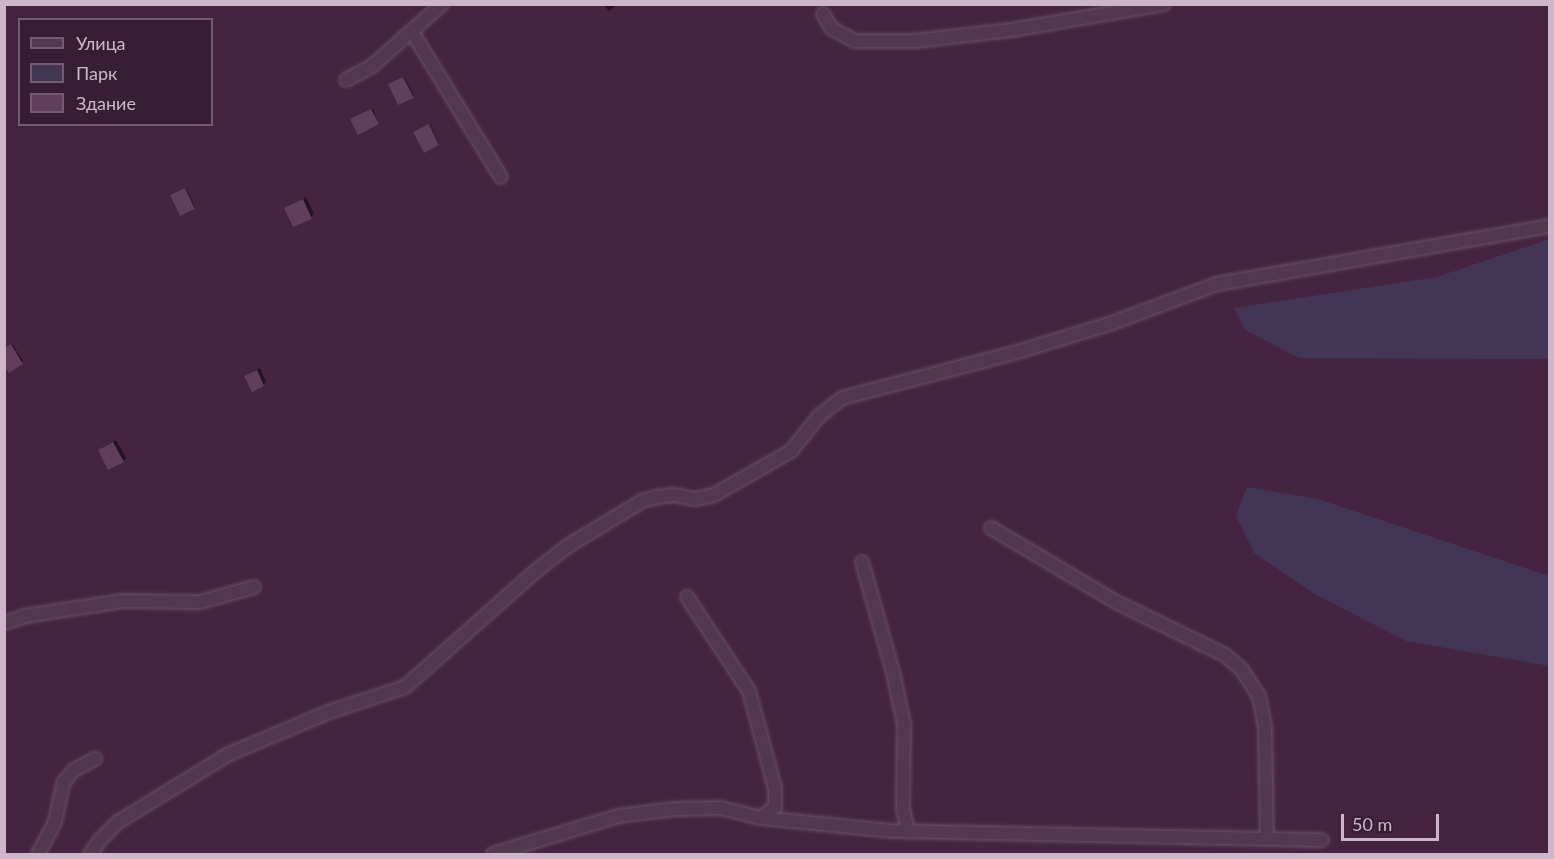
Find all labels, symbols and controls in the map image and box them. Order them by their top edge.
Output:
legend [18,18,213,126]
text: Улица [76,32,126,54]
text: Парк [76,62,117,84]
text: Здание [76,92,136,114]
scale bar [1344,802,1442,840]
text: 50 m [1352,813,1392,835]

